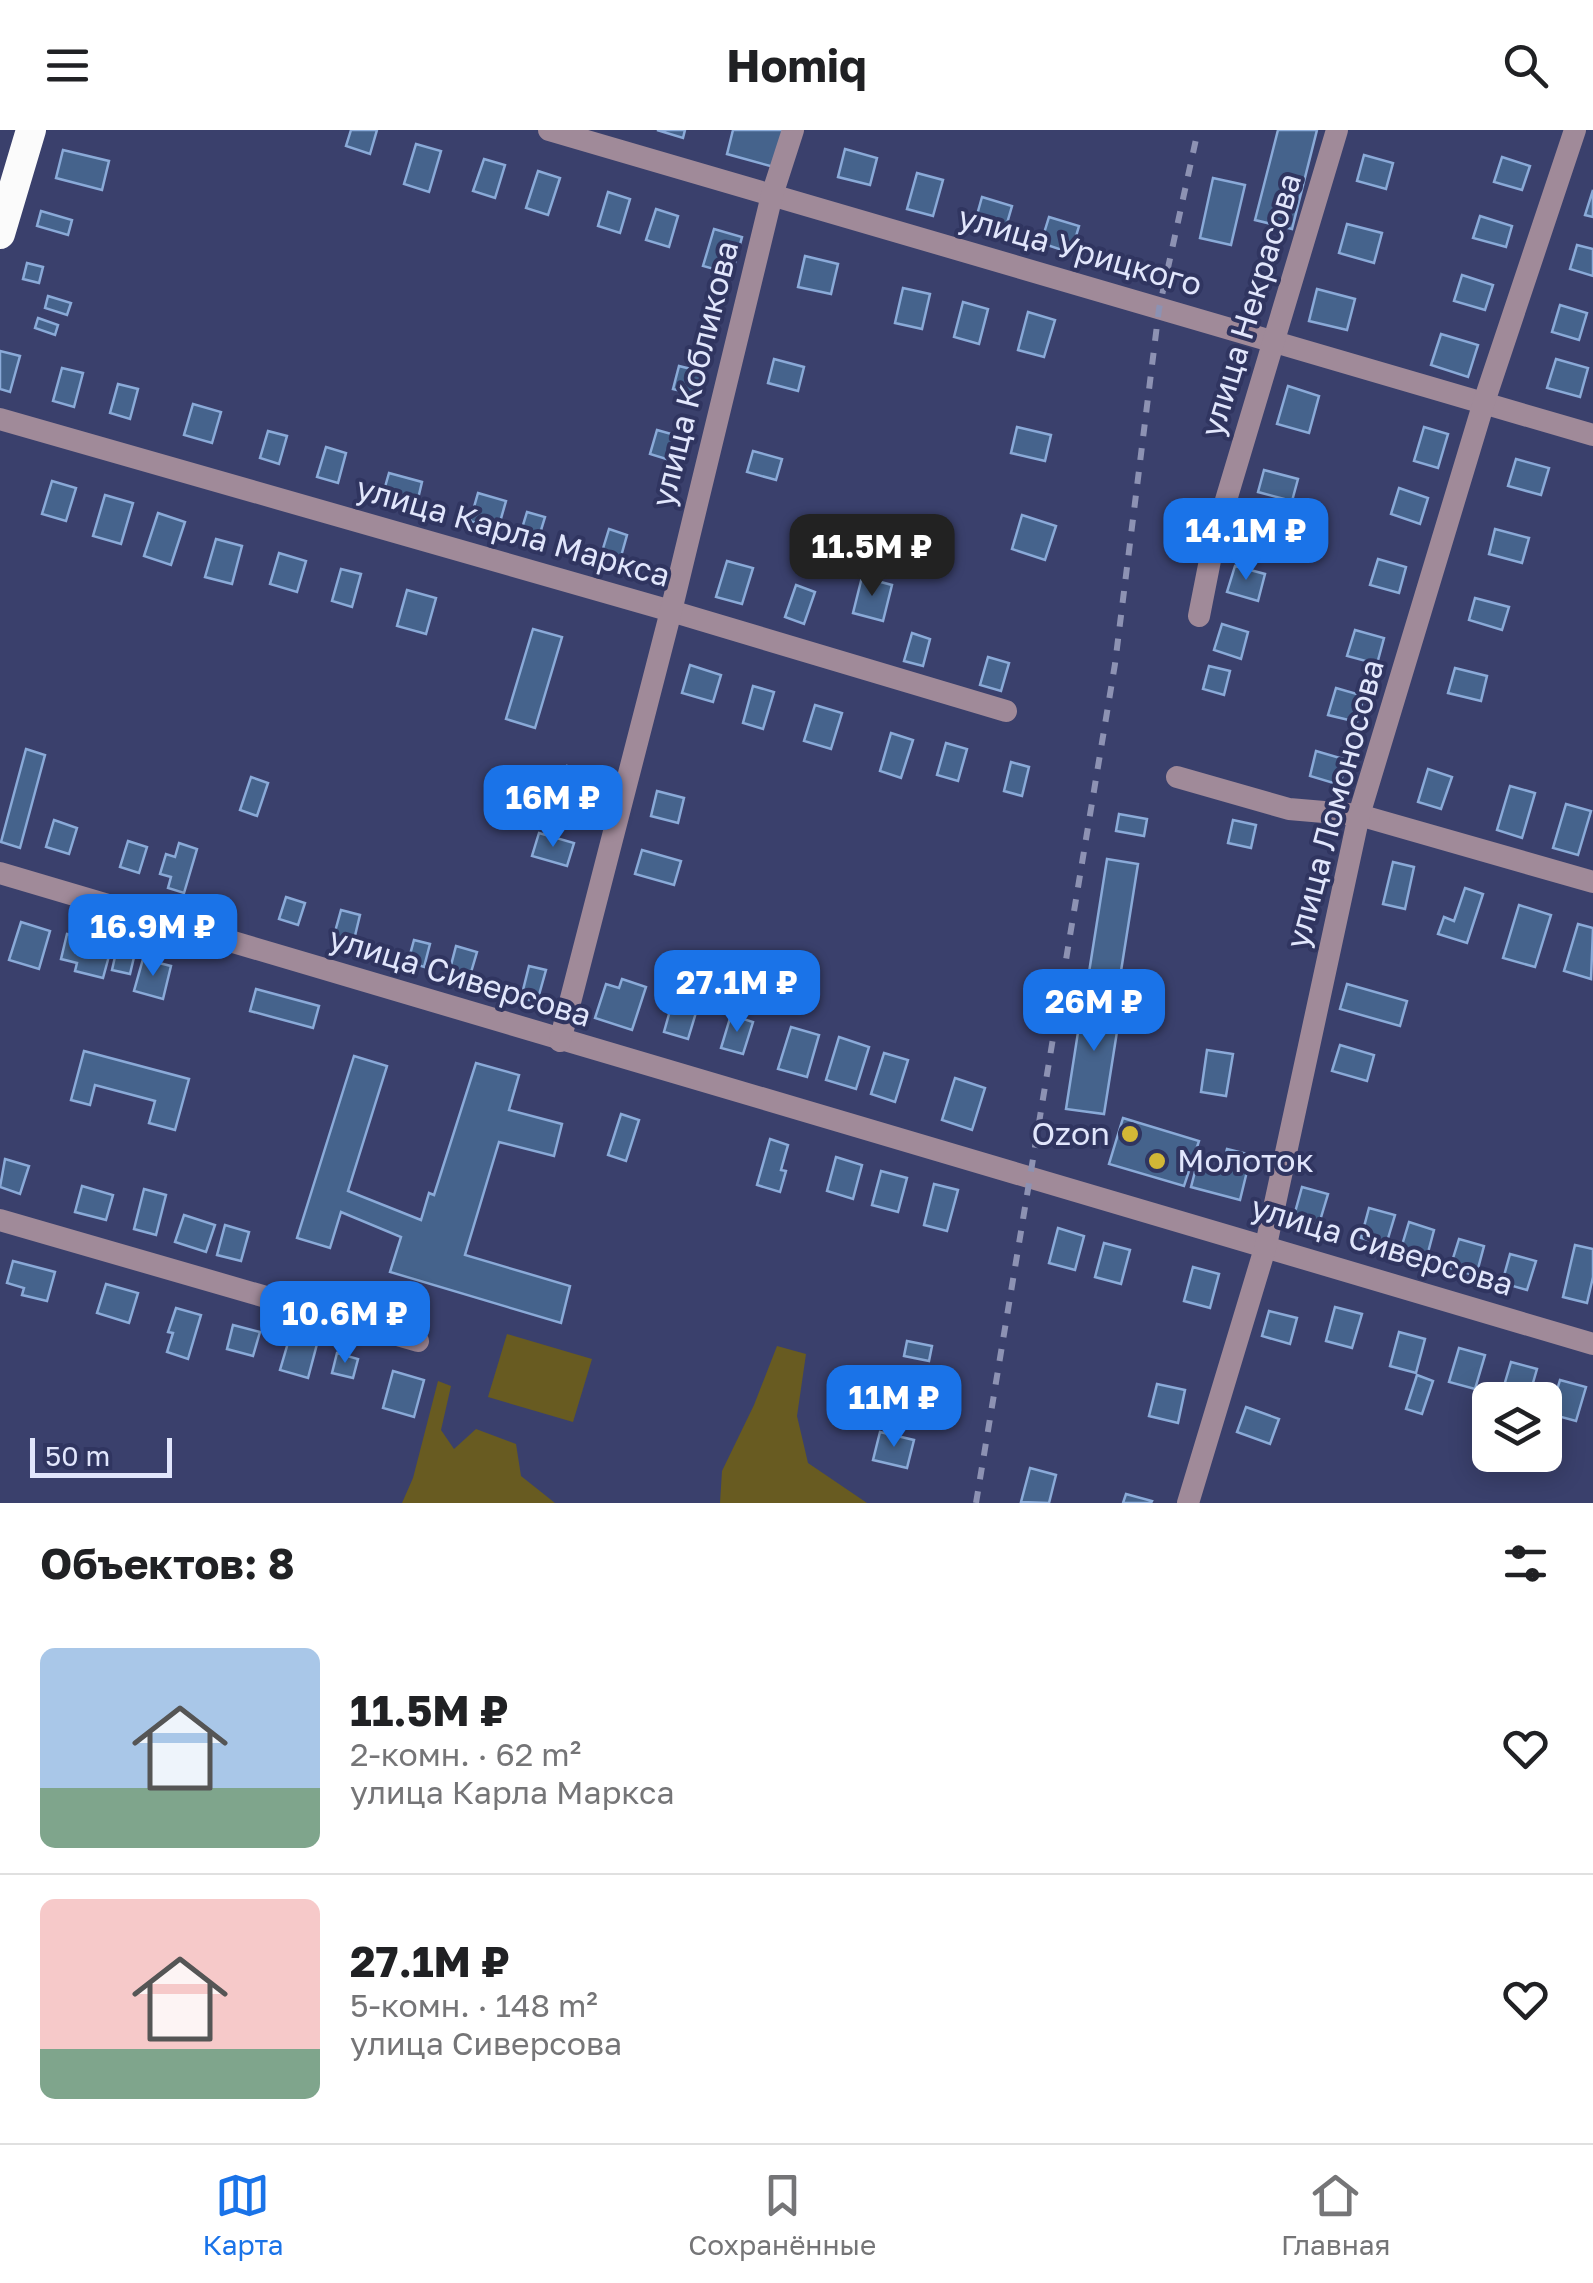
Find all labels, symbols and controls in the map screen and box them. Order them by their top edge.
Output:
icon: menu [40,38,95,93]
text: Homiq [726,38,867,92]
icon: search [1498,38,1553,93]
street label: улица Некрасова [1192,168,1308,441]
street label: улица Урицкого [954,197,1206,303]
street label: улица Кобликова [643,237,745,511]
street label: улица Карла Маркса [352,468,675,594]
pin: 14.1M ₽ [1154,498,1338,583]
text: 14.1M ₽ [1185,511,1307,549]
pin: 11.5M ₽ [780,514,964,599]
text: 11.5M ₽ [812,527,932,565]
street label: улица Ломоносова [1277,655,1391,952]
pin: 16M ₽ [483,765,623,850]
text: 16M ₽ [506,778,600,816]
pin: 16.9M ₽ [61,894,245,979]
text: 16.9M ₽ [90,907,216,945]
street label: улица Сиверсова [325,918,596,1034]
pin: 27.1M ₽ [645,950,829,1035]
text: 27.1M ₽ [676,963,798,1001]
pin: 26M ₽ [1024,969,1164,1054]
text: 26M ₽ [1045,982,1143,1020]
place label: Ozon [1031,1114,1110,1152]
marker: Ozon [1119,1123,1141,1145]
place label: Молоток [1177,1141,1314,1179]
marker: Молоток [1146,1150,1168,1172]
street label: улица Сиверсова [1247,1187,1518,1303]
pin: 10.6M ₽ [253,1281,437,1366]
text: 10.6M ₽ [282,1294,408,1332]
pin: 11M ₽ [824,1365,964,1450]
text: 11M ₽ [848,1378,940,1416]
map controls [1472,1382,1562,1472]
button: layers [1472,1382,1562,1472]
scale bar [30,1433,172,1478]
text: 50 m [45,1439,110,1472]
icon: filters [1498,1536,1553,1591]
text: Объектов: 8 [40,1538,295,1588]
text: 11.5M ₽ [350,1685,509,1735]
icon: home [120,1688,240,1808]
icon: heart [1498,1721,1553,1776]
text: 2-комн. · 62 m² [350,1735,581,1773]
text: улица Карла Маркса [350,1773,675,1811]
text: 27.1M ₽ [350,1936,510,1986]
icon: home [120,1939,240,2059]
icon: heart [1498,1972,1553,2027]
text: 5-комн. · 148 m² [350,1986,598,2024]
text: улица Сиверсова [350,2024,622,2062]
tab: Карта [202,2168,283,2261]
tab: Сохранённые [688,2168,876,2261]
tab: Главная [1281,2168,1391,2261]

